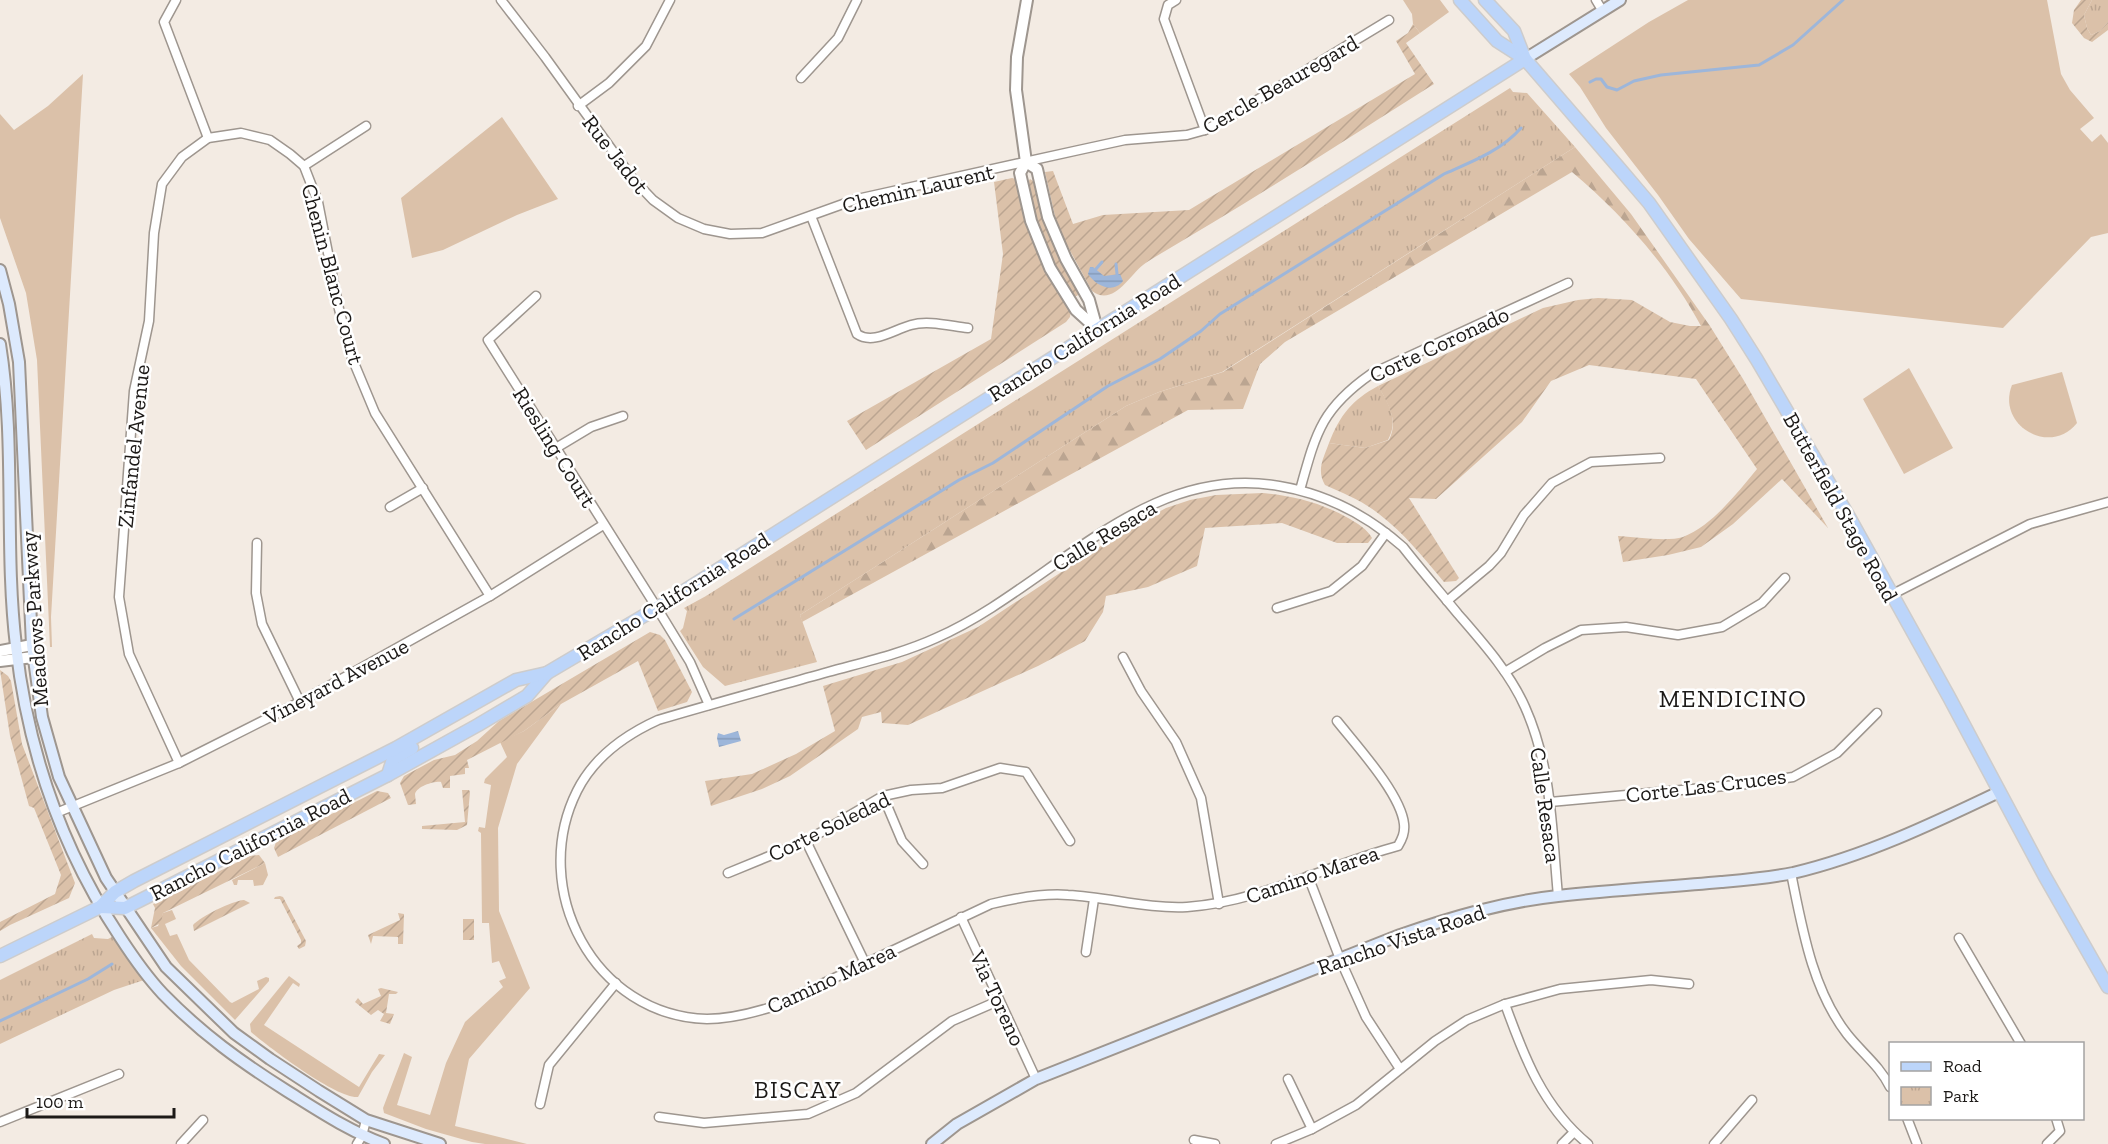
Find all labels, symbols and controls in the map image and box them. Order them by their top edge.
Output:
street label: Cercle Beauregard [1198,29,1363,140]
street label: Rue Jadot [577,110,655,200]
street label: Chemin Laurent [840,158,997,219]
street label: Chenin Blanc Court [295,181,370,368]
street label: Rancho California Road [983,267,1185,408]
street label: Corte Coronado [1365,300,1513,389]
street label: Zinfandel Avenue [111,363,155,529]
street label: Riesling Court [507,382,603,513]
street label: Butterfield Stage Road [1777,408,1904,607]
street label: Calle Resaca [1047,494,1161,577]
street label: Rancho California Road [572,526,774,667]
street label: Meadows Parkway [15,529,54,708]
street label: Vineyard Avenue [258,632,413,731]
district label: MENDICINO [1659,684,1807,713]
street label: Calle Resaca [1524,745,1567,865]
street label: Corte Las Cruces [1624,762,1788,809]
street label: Rancho California Road [145,782,355,907]
street label: Corte Soledad [764,785,895,868]
street label: Camino Marea [1242,839,1383,910]
street label: Rancho Vista Road [1314,898,1489,981]
street label: Camino Marea [763,937,900,1020]
street label: Via Toreno [963,945,1031,1050]
legend [1889,1042,2084,1120]
text: Road [1943,1055,1982,1077]
district label: BISCAY [754,1075,842,1104]
scale bar [27,1081,174,1119]
text: Park [1943,1085,1979,1107]
text: 100 m [36,1091,84,1113]

